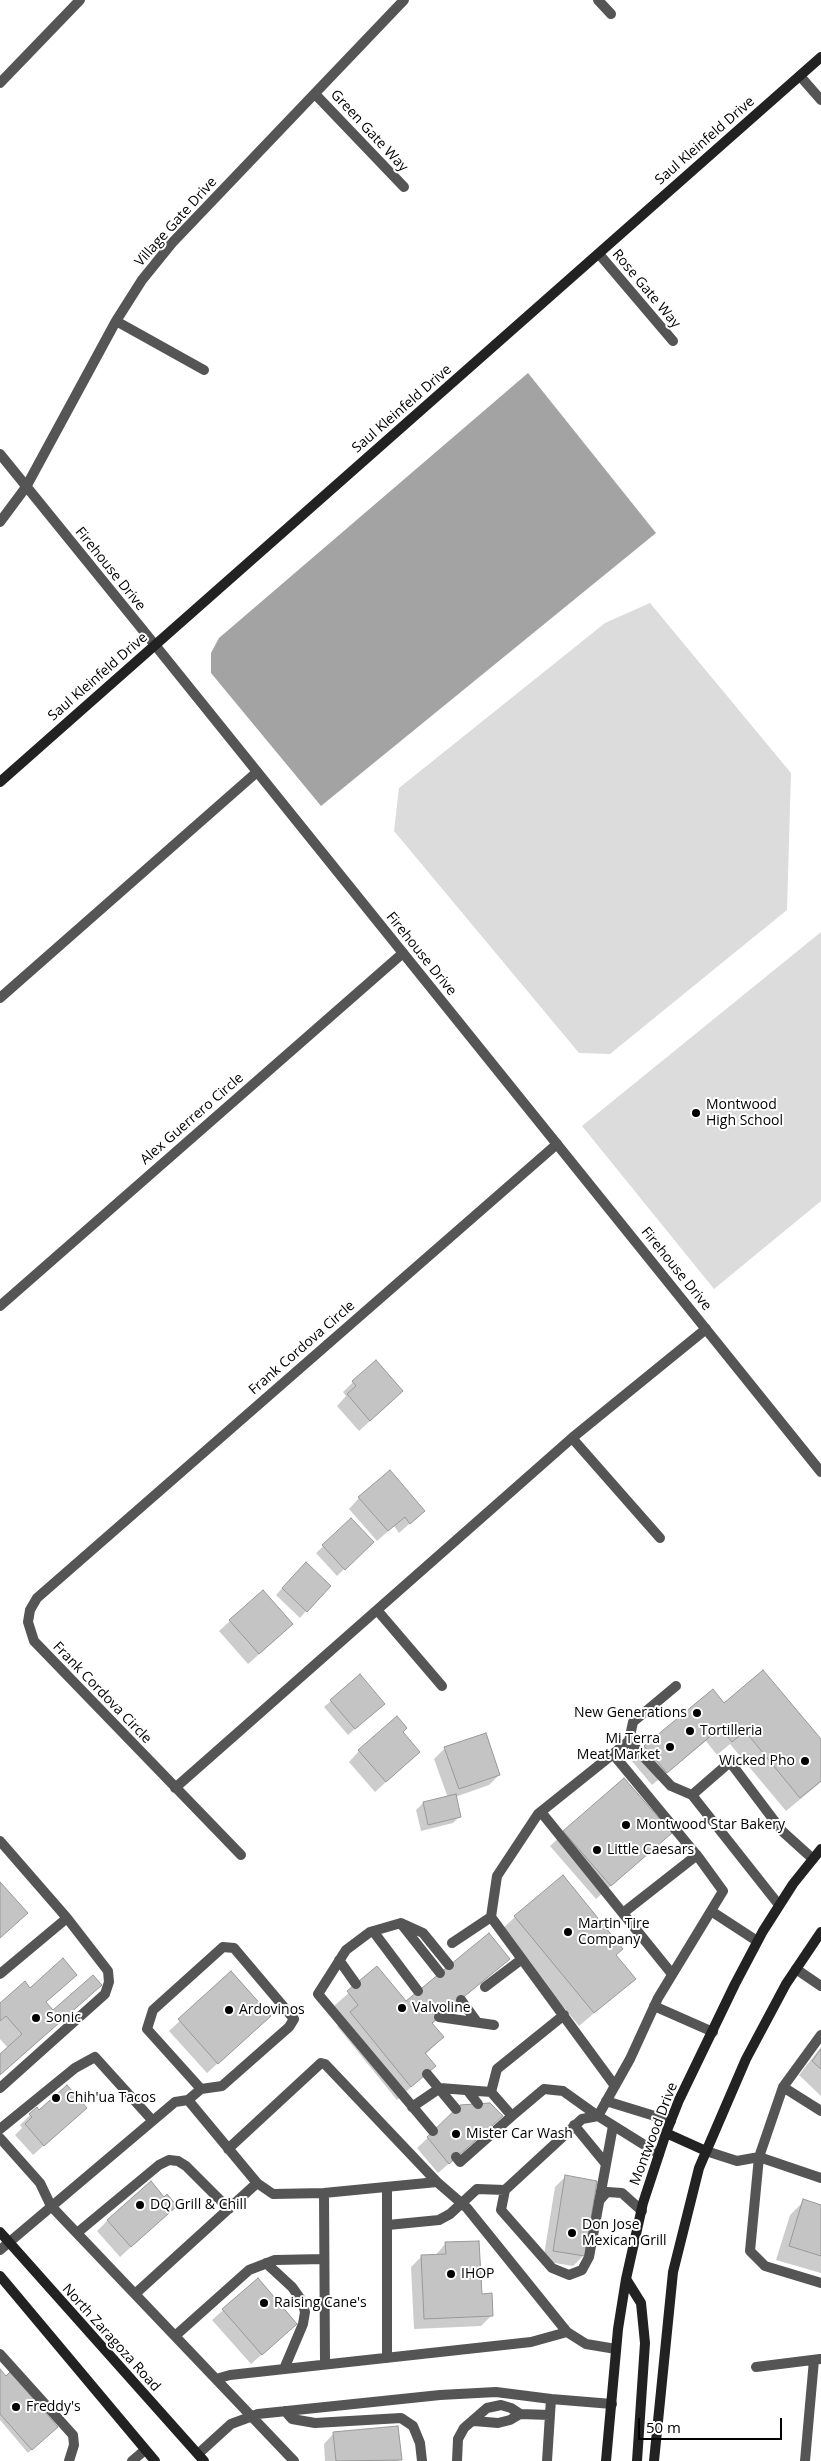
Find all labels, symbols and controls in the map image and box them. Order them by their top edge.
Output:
street label: Green Gate Way [327,87,411,175]
street label: Saul Kleinfeld Drive [652,93,758,189]
street label: Village Gate Drive [131,174,221,270]
street label: Rose Gate Way [608,246,684,332]
street label: Saul Kleinfeld Drive [349,361,455,457]
street label: Firehouse Drive [71,524,149,614]
street label: Saul Kleinfeld Drive [45,629,151,725]
street label: Firehouse Drive [382,909,460,999]
street label: Alex Guerrero Circle [137,1070,247,1168]
place label: Montwood High School [706,1097,783,1130]
marker: Montwood High School [690,1107,702,1119]
street label: Firehouse Drive [637,1224,715,1314]
street label: Frank Cordova Circle [246,1297,358,1399]
street label: Frank Cordova Circle [49,1639,155,1747]
place label: New Generations [574,1705,687,1721]
marker: New Generations [691,1707,703,1719]
place label: Tortilleria [700,1723,762,1739]
marker: Tortilleria [684,1725,696,1737]
place label: Mi Terra Meat Market [577,1731,660,1764]
marker: Mi Terra Meat Market [664,1741,676,1753]
place label: Wicked Pho [719,1753,795,1769]
marker: Wicked Pho [799,1755,811,1767]
place label: Montwood Star Bakery [636,1817,785,1833]
marker: Montwood Star Bakery [620,1819,632,1831]
place label: Little Caesars [607,1842,694,1858]
marker: Little Caesars [591,1844,603,1856]
place label: Martin Tire Company [578,1916,650,1948]
marker: Martin Tire Company [562,1926,574,1938]
place label: Valvoline [412,2000,471,2016]
place label: Ardovinos [239,2002,305,2018]
marker: Valvoline [396,2002,408,2014]
marker: Ardovinos [223,2004,235,2016]
place label: Sonic [46,2010,81,2026]
marker: Sonic [30,2012,42,2024]
street label: Montwood Drive [627,2080,681,2188]
place label: Chih'ua Tacos [66,2090,156,2106]
marker: Chih'ua Tacos [50,2092,62,2104]
place label: Mister Car Wash [466,2126,573,2142]
marker: Mister Car Wash [450,2128,462,2140]
place label: DQ Grill & Chill [150,2197,247,2213]
marker: DQ Grill & Chill [134,2199,146,2211]
place label: Don Jose Mexican Grill [582,2217,667,2250]
marker: Don Jose Mexican Grill [566,2227,578,2239]
place label: IHOP [461,2266,495,2282]
marker: IHOP [445,2268,457,2280]
street label: North Zaragoza Road [58,2281,164,2395]
place label: Raising Cane's [274,2295,367,2311]
marker: Raising Cane's [258,2297,270,2309]
place label: Freddy's [26,2399,81,2415]
marker: Freddy's [10,2401,22,2413]
scale bar [641,2408,785,2440]
text: 50 m [646,2417,681,2437]

